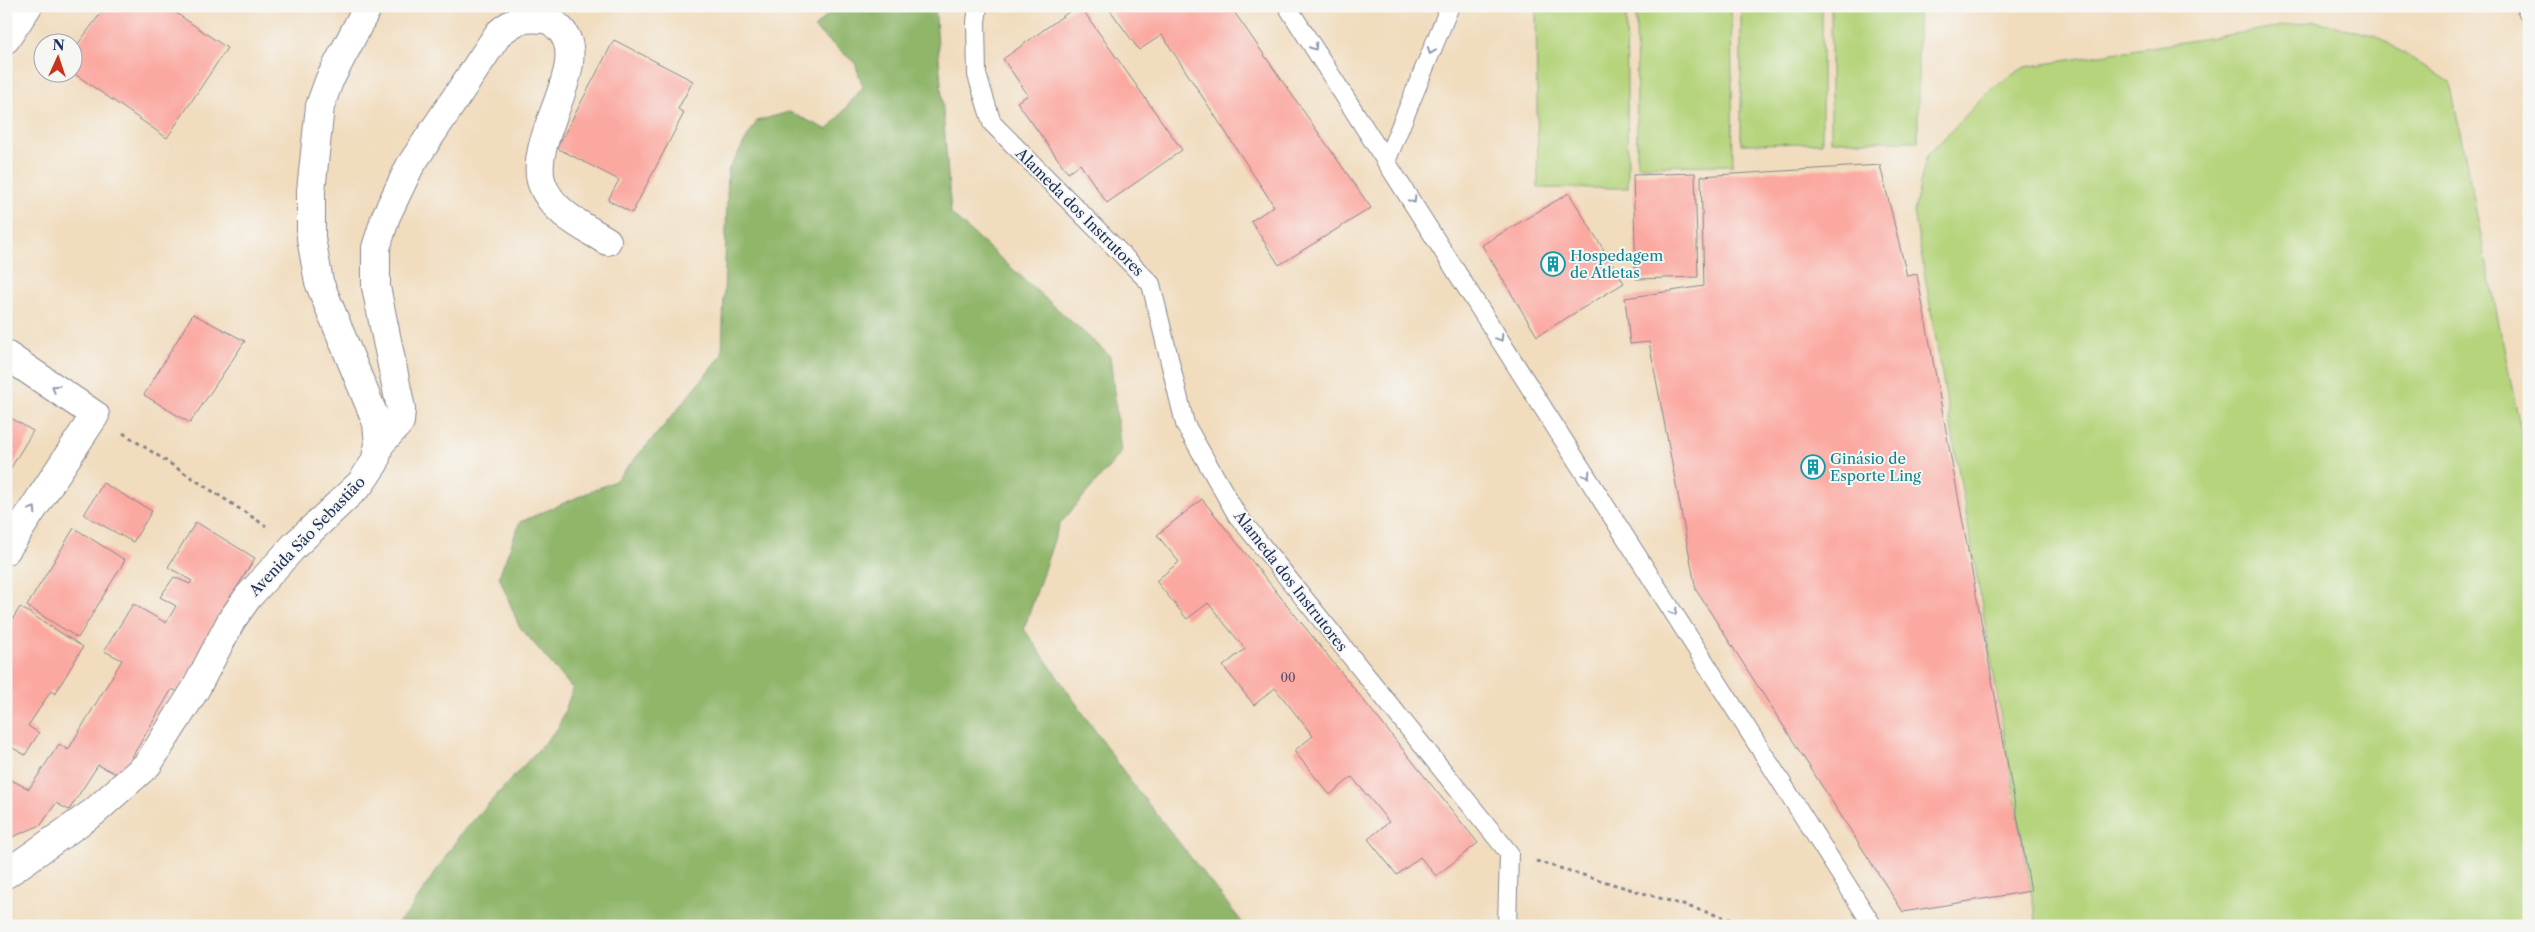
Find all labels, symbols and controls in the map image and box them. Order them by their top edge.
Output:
north arrow [32,32,82,82]
text: N [52,36,65,54]
one-way arrow [1308,41,1317,51]
one-way arrow [1427,46,1438,55]
street label: Alameda dos Instrutores [1011,143,1148,280]
one-way arrow [1407,195,1416,204]
place label: Hospedagem de Atletas [1570,246,1663,282]
building icon: Hospedagem de Atletas [1540,251,1566,277]
one-way arrow [1494,332,1503,341]
one-way arrow [51,384,60,394]
place label: Ginásio de Esporte Ling [1830,449,1921,485]
building icon: Ginásio de Esporte Ling [1800,454,1826,480]
one-way arrow [1581,469,1590,478]
street label: Avenida São Sebastião [244,472,369,600]
one-way arrow [27,506,36,515]
street label: Alameda dos Instrutores [1229,506,1352,655]
one-way arrow [1668,606,1677,616]
house number: 00 [1280,670,1296,685]

